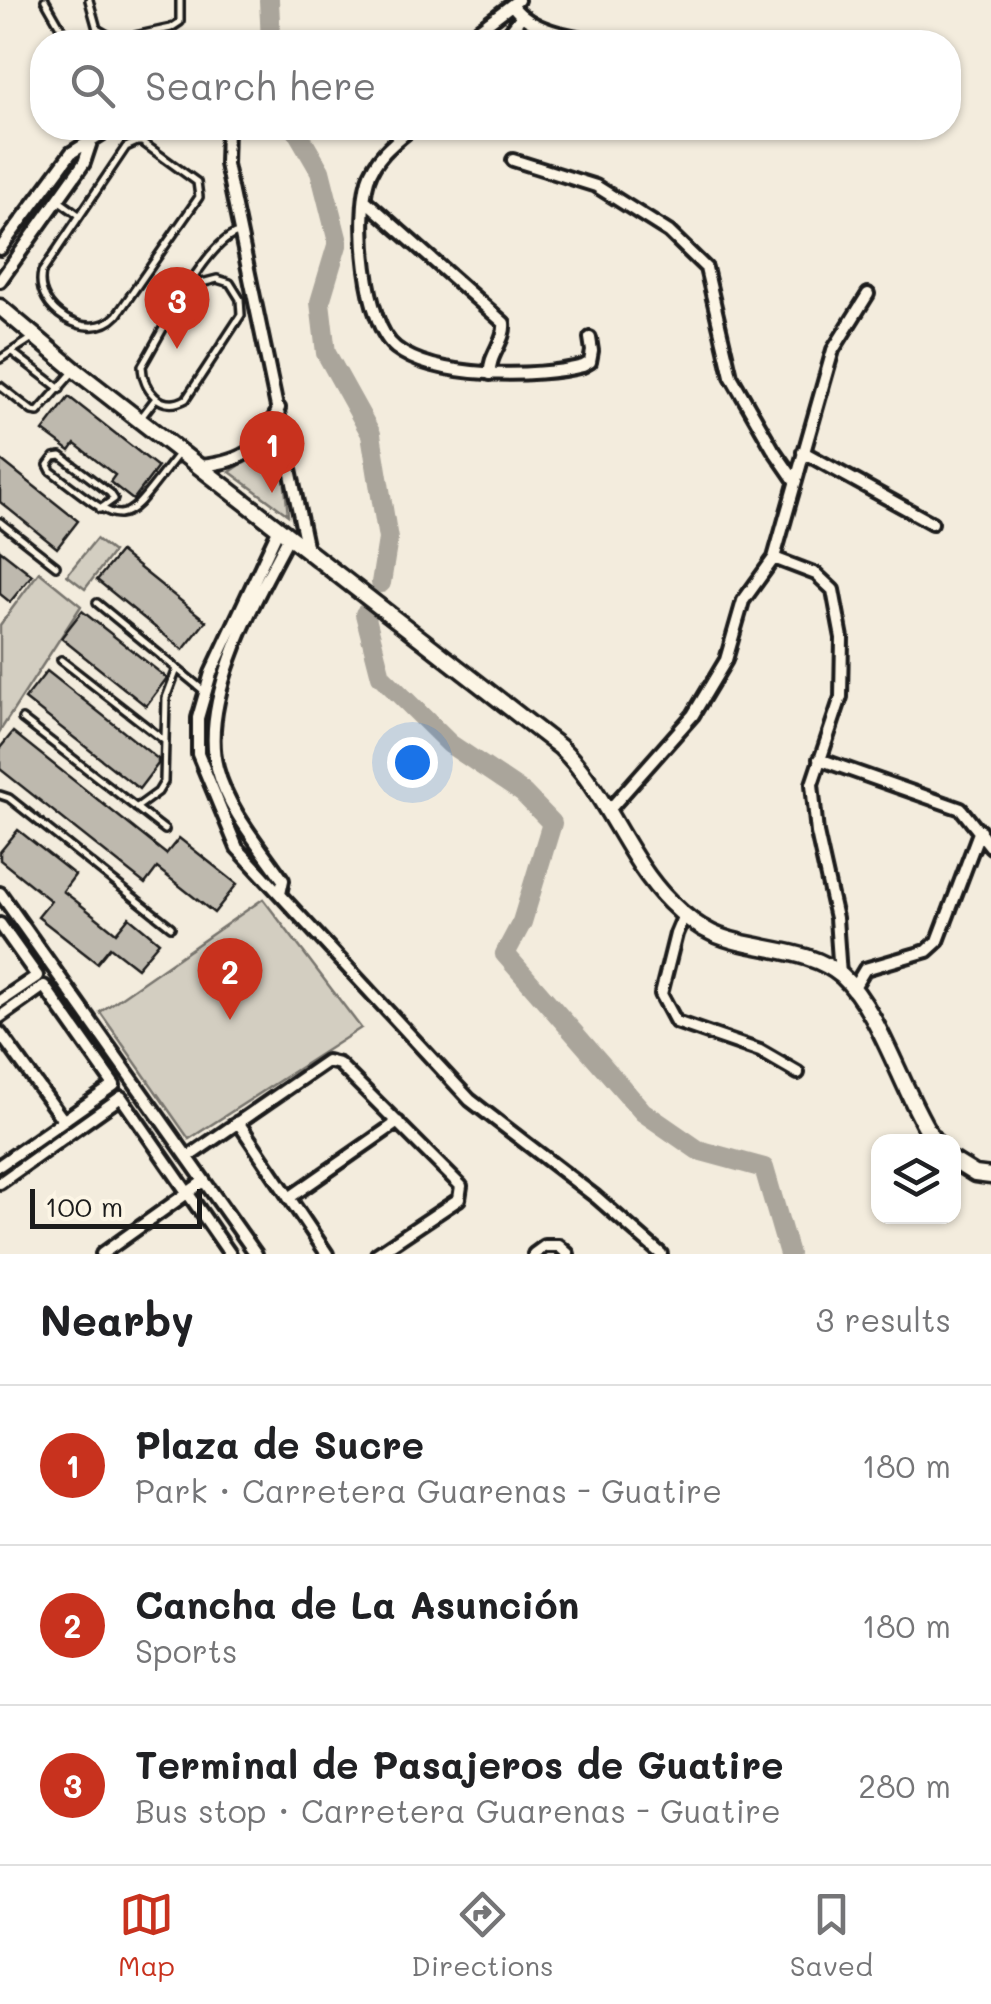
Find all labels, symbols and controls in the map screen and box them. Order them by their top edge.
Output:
search box [30,30,961,140]
icon: search [65,58,120,113]
text: Search here [145,60,376,110]
pin: 3 [144,266,210,349]
pin: 1 [240,410,304,493]
your location [387,737,438,788]
pin: 2 [198,938,262,1020]
map controls [871,1134,961,1224]
button: layers [871,1134,961,1224]
scale bar [30,1184,202,1228]
text: 100 m [45,1188,123,1224]
text: Nearby [40,1292,194,1347]
text: 3 results [815,1298,951,1340]
text: Plaza de Sucre [135,1419,424,1469]
text: 1 [65,1444,80,1486]
text: 180 m [862,1444,951,1486]
text: Park · Carretera Guarenas - Guatire [135,1469,722,1511]
text: Cancha de La Asunción [135,1579,579,1629]
text: 2 [64,1604,81,1646]
text: 180 m [862,1604,951,1646]
text: Sports [135,1629,237,1671]
text: Terminal de Pasajeros de Guatire [135,1739,784,1789]
text: 3 [63,1764,82,1806]
text: 280 m [858,1764,951,1806]
text: Bus stop · Carretera Guarenas - Guatire [135,1789,781,1831]
tab: Map [118,1887,175,1983]
tab: Directions [411,1887,554,1983]
tab: Saved [790,1887,873,1983]

